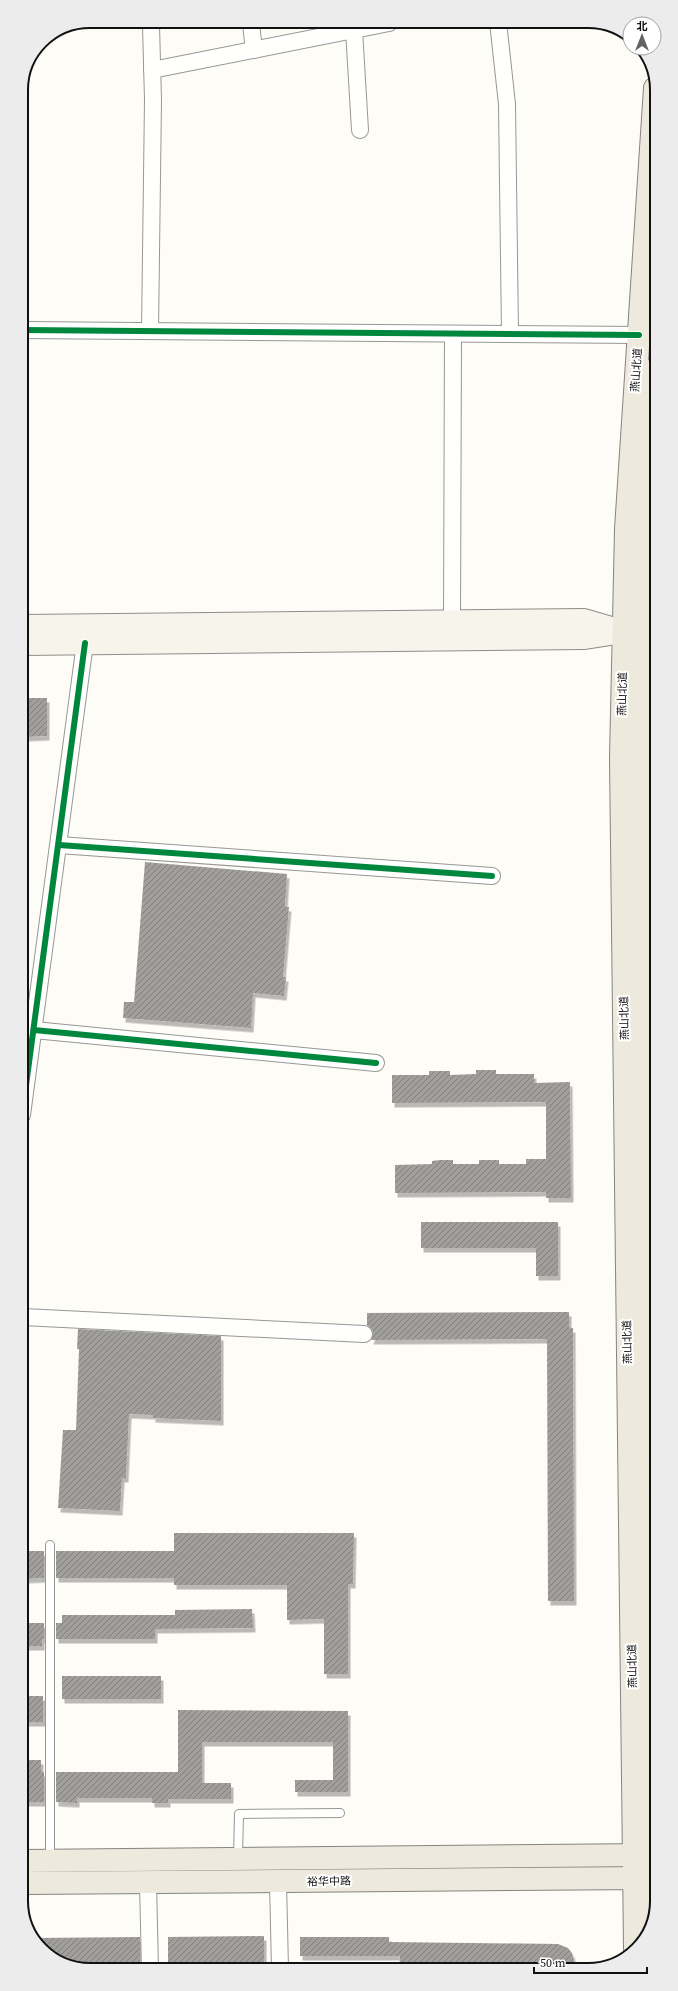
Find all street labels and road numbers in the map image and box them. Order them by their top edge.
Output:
street label: 燕山北道 [627,348,646,393]
street label: 燕山北道 [615,672,630,716]
street label: 燕山北道 [617,996,632,1040]
street label: 燕山北道 [620,1320,635,1364]
street label: 燕山北道 [625,1644,640,1688]
street label: 裕华中路 [307,1874,351,1889]

